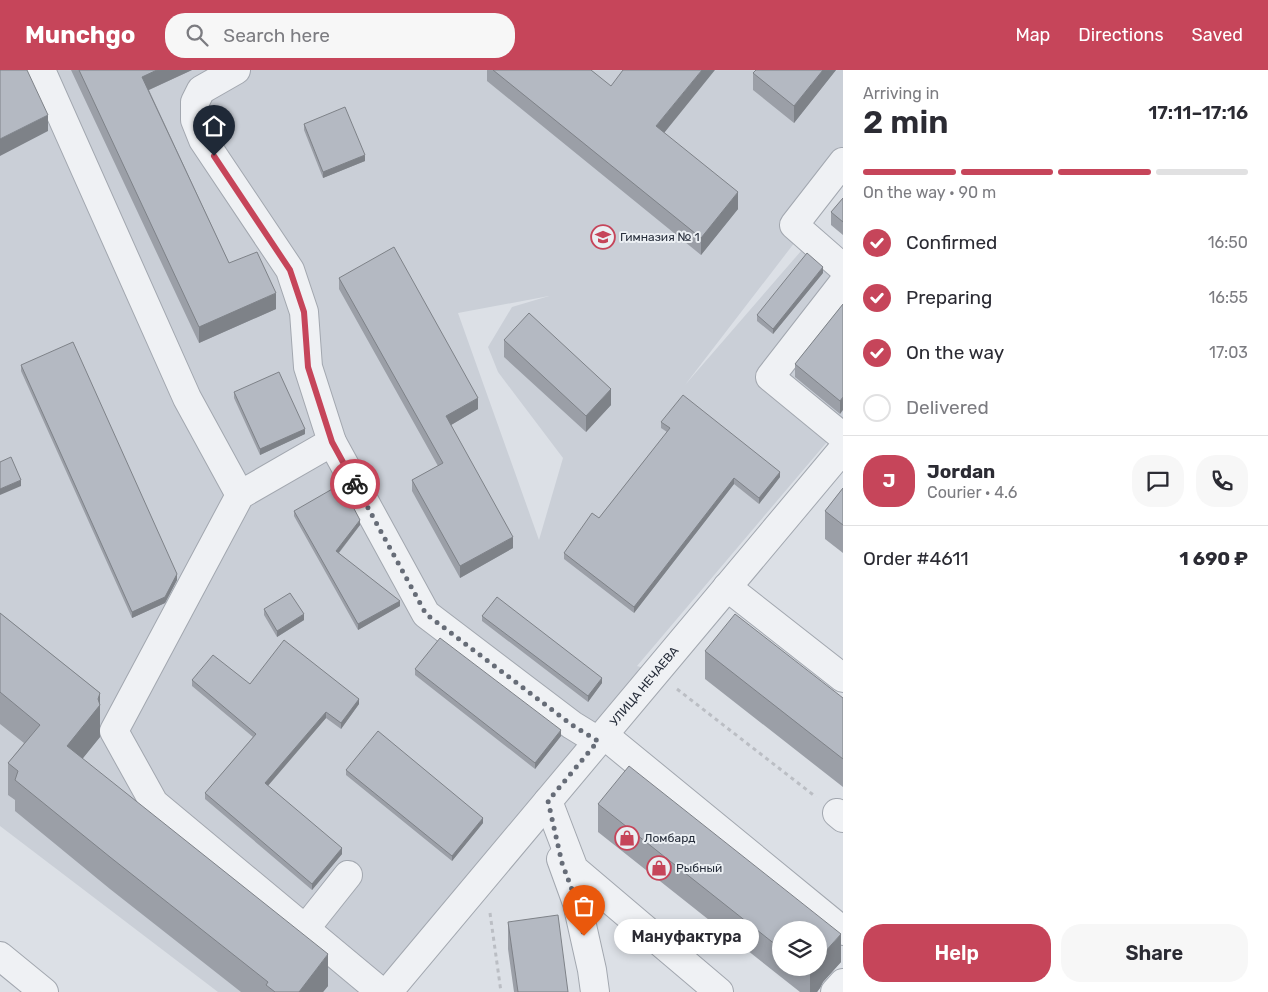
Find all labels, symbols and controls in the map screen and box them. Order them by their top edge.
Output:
search box [165,13,515,58]
text: Munchgo [25,21,135,49]
icon: search [183,21,211,49]
text: Search here [223,24,330,47]
text: Map [1015,24,1050,46]
text: Directions [1078,24,1164,46]
text: Saved [1192,24,1243,46]
text: Arriving in [863,84,939,103]
text: 17:11–17:16 [1148,101,1248,124]
text: 2 min [863,103,948,141]
pin [193,105,235,156]
icon: home [200,112,228,140]
text: On the way · 90 m [863,183,996,202]
school or university icon: Гимназия № 1 [590,224,616,250]
icon: check [863,229,891,257]
place label: Гимназия № 1 [620,230,700,244]
text: Confirmed [906,231,997,254]
text: 16:50 [1208,233,1248,252]
icon: check [863,284,891,312]
text: Preparing [906,286,992,309]
text: 16:55 [1208,288,1248,307]
icon: check [863,339,891,367]
text: On the way [906,341,1004,364]
text: 17:03 [1209,343,1248,362]
text: Delivered [906,396,989,419]
button: chat [1132,455,1184,507]
button: phone [1196,455,1248,507]
courier [330,459,380,509]
text: Jordan [927,460,995,483]
text: J [883,469,895,492]
icon: bike [341,470,369,498]
text: Courier · 4.6 [927,483,1017,502]
text: Order #4611 [863,547,969,570]
text: 1 690 ₽ [1179,547,1248,570]
street label: УЛИЦА НЕЧАЕВА [607,644,681,729]
shop icon: Ломбард [614,825,640,851]
place label: Ломбард [644,831,695,845]
shop icon: Рыбный [646,855,672,881]
place label: Рыбный [676,861,722,875]
pin [563,885,605,936]
icon: bag [570,892,598,920]
callout: Мануфактура [614,918,759,954]
map controls [772,921,827,976]
button: layers [772,921,827,976]
button: Help [863,924,1051,982]
button: Share [1061,924,1248,982]
text: Мануфактура [631,927,742,946]

